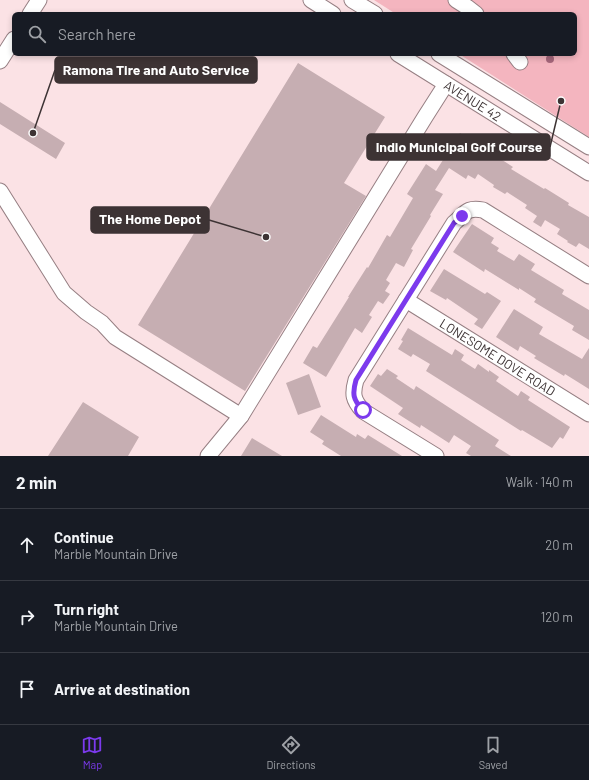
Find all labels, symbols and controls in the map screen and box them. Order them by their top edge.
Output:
search box [12,12,577,56]
icon: search [26,23,48,45]
text: Search here [58,25,136,43]
callout: Ramona Tire and Auto Service [55,57,257,83]
text: Ramona Tire and Auto Service [63,61,250,78]
street label: AVENUE 42 [441,77,504,124]
callout: Indio Municipal Golf Course [367,134,550,160]
text: Indio Municipal Golf Course [376,138,543,155]
callout: The Home Depot [91,207,209,233]
route end [453,207,471,225]
text: The Home Depot [99,210,201,227]
street label: LONESOME DOVE ROAD [437,315,559,399]
route start [354,401,372,419]
text: 2 min [16,472,57,492]
text: Walk · 140 m [506,474,573,490]
text: Continue [54,528,114,546]
icon: ahead [16,534,38,556]
text: 20 m [545,537,573,553]
text: Marble Mountain Drive [54,546,178,562]
text: Turn right [54,600,119,618]
icon: right [16,606,38,628]
text: 120 m [541,609,573,625]
text: Marble Mountain Drive [54,618,178,634]
icon: arrive [16,678,38,700]
text: Arrive at destination [54,680,190,698]
tab: Map [81,734,103,771]
tab: Directions [266,734,316,771]
tab: Saved [479,734,508,771]

